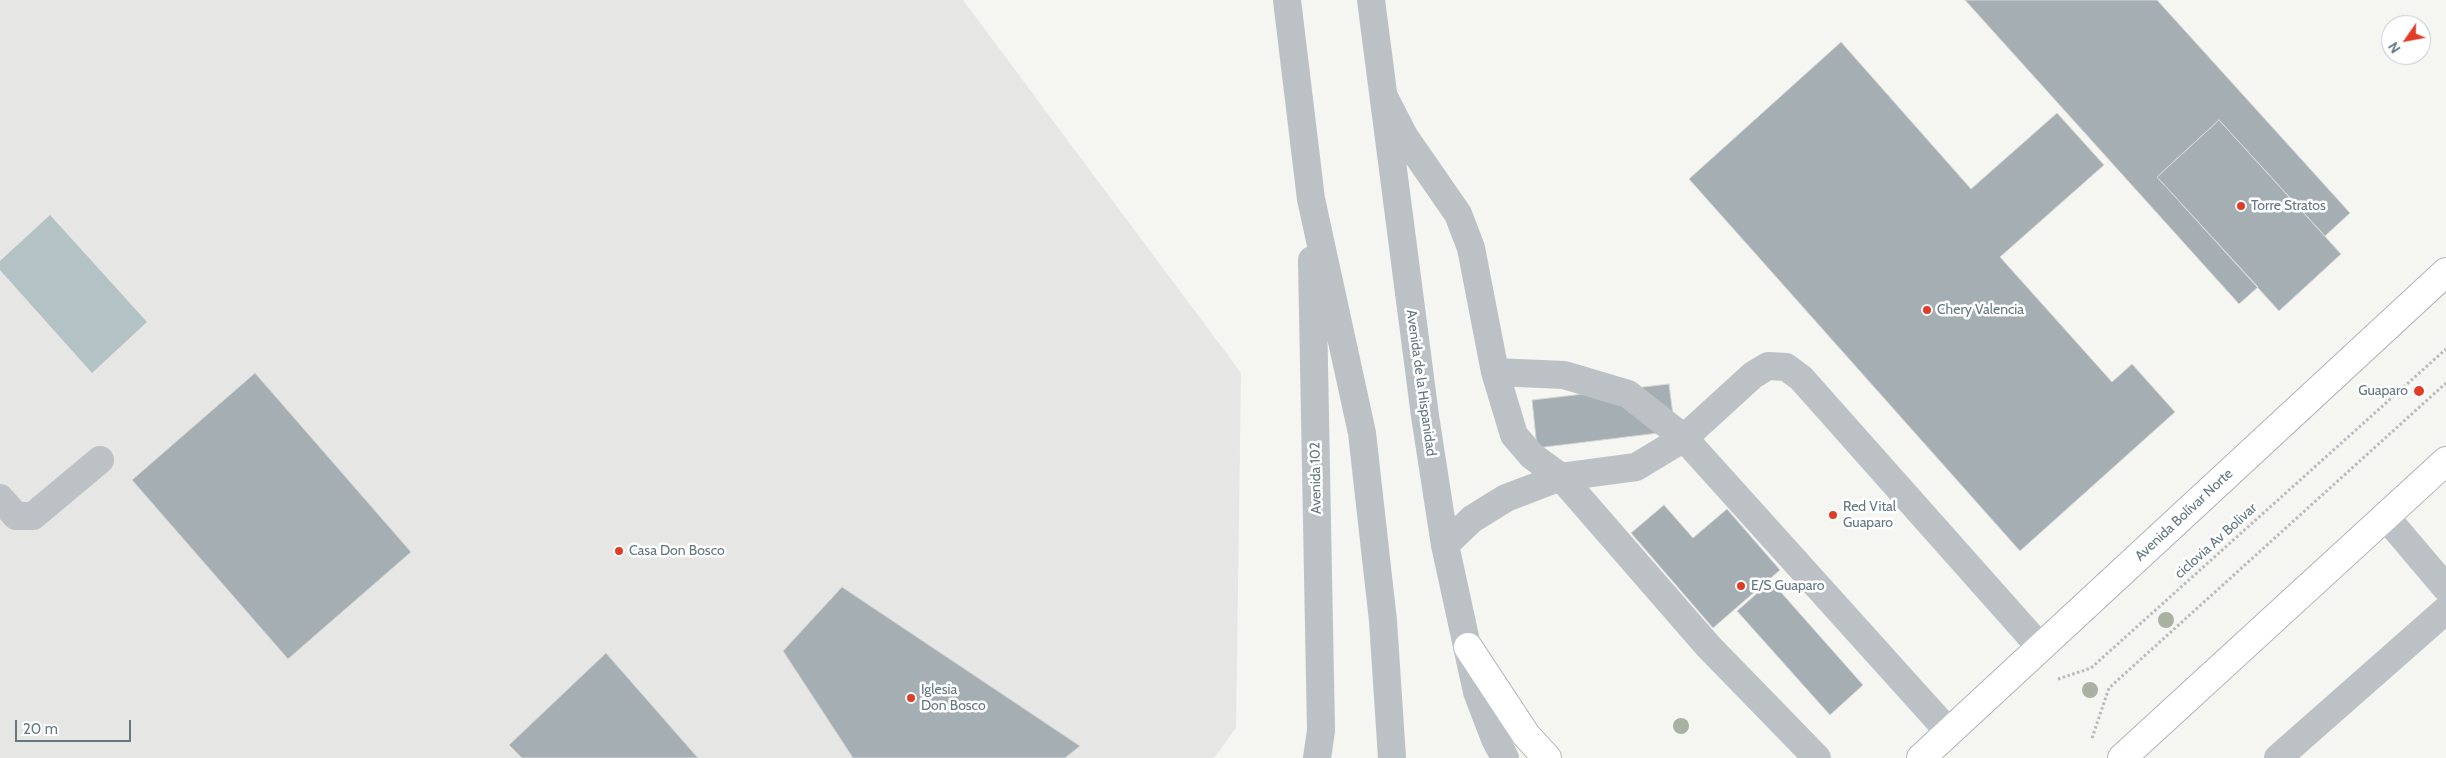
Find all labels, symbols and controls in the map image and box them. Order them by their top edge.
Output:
north arrow [2381,15,2431,65]
text: N [2384,39,2405,57]
place label: Torre Stratos [2251,198,2326,214]
marker: Torre Stratos [2235,200,2247,212]
place label: Chery Valencia [1937,302,2024,318]
marker: Chery Valencia [1921,304,1933,316]
street label: Avenida de la Hispanidad [1402,309,1440,457]
place label: Guaparo [2358,383,2408,399]
marker: Guaparo [2412,384,2426,398]
street label: Avenida 102 [1307,442,1325,514]
street label: Avenida Bolívar Norte [2132,465,2236,565]
place label: Red Vital Guaparo [1843,499,1896,532]
street label: ciclovia Av Bolivar [2171,500,2261,582]
marker: Red Vital Guaparo [1827,509,1839,521]
place label: Casa Don Bosco [629,543,725,559]
marker: Casa Don Bosco [613,545,625,557]
place label: E/S Guaparo [1751,578,1824,594]
marker: E/S Guaparo [1735,580,1747,592]
place label: Iglesia Don Bosco [921,682,986,714]
marker: Iglesia Don Bosco [905,692,917,704]
scale bar [18,710,134,742]
text: 20 m [23,720,58,738]

